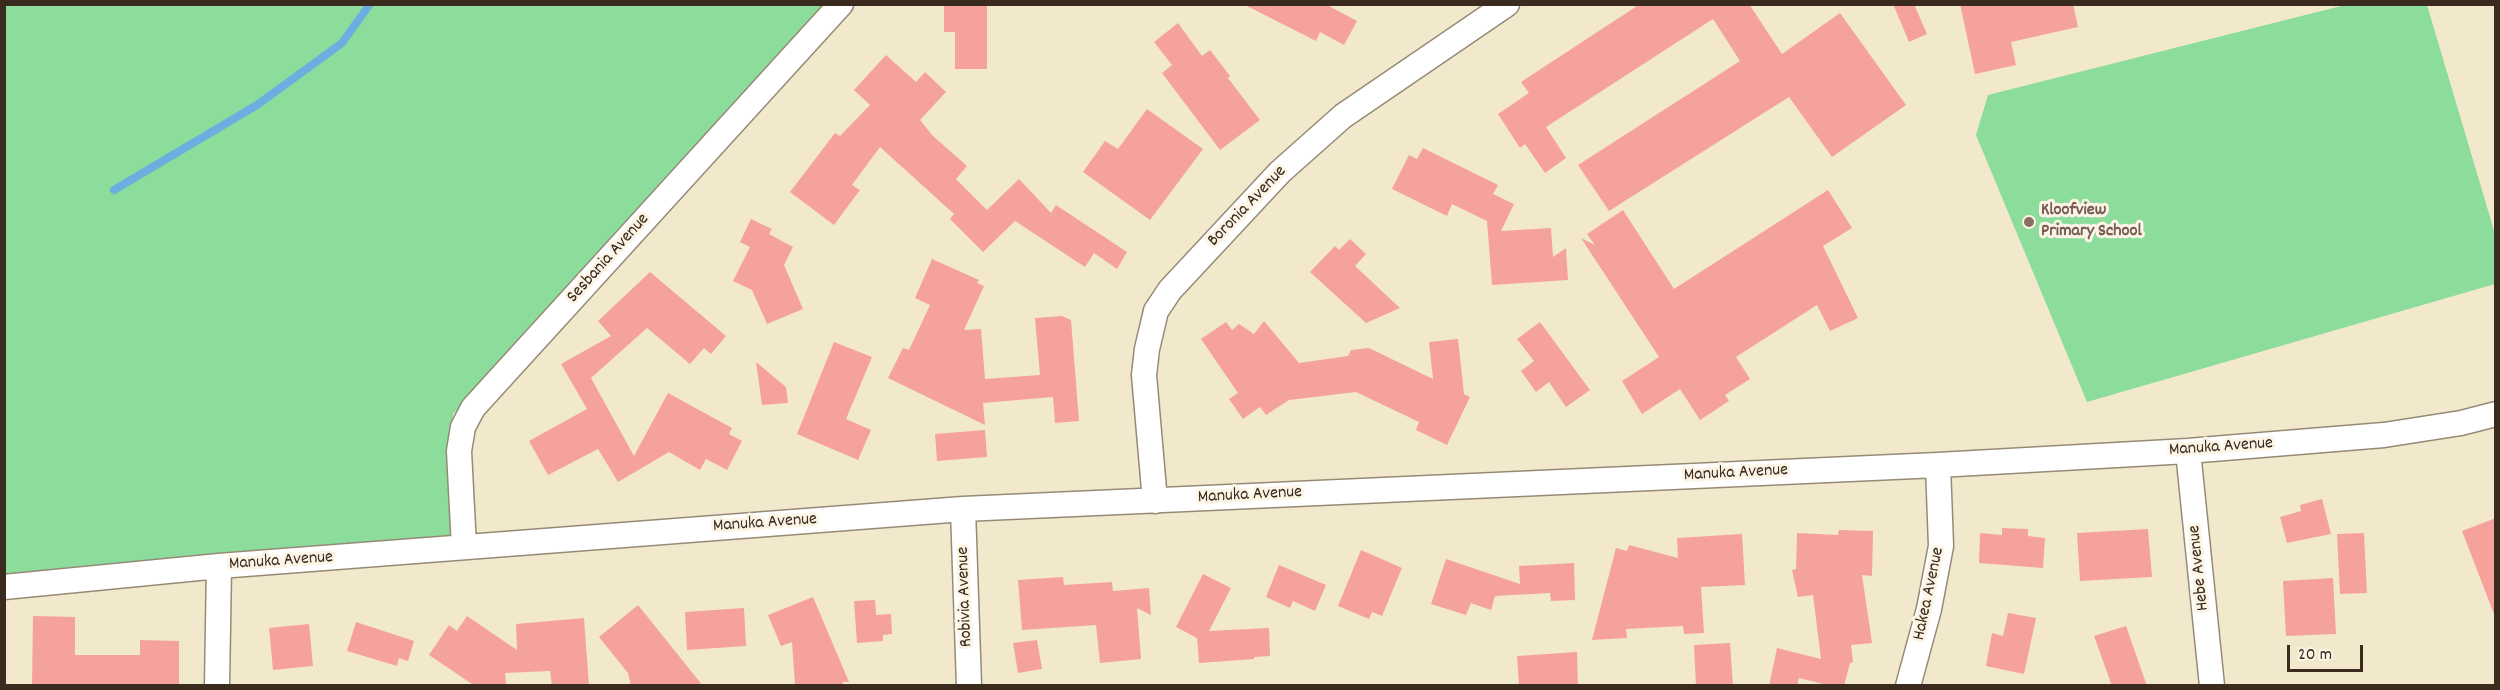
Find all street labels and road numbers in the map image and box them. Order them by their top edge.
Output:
street label: Boronia Avenue [1204,162,1292,252]
street label: Sesbania Avenue [563,210,655,308]
street label: Manuka Avenue [2168,434,2274,462]
street label: Manuka Avenue [1683,460,1789,488]
street label: Manuka Avenue [1197,482,1303,510]
street label: Manuka Avenue [712,510,818,538]
street label: Hebe Avenue [2185,524,2215,612]
street label: Hakea Avenue [1910,545,1950,643]
street label: Robivia Avenue [953,546,979,648]
street label: Manuka Avenue [228,548,334,576]

